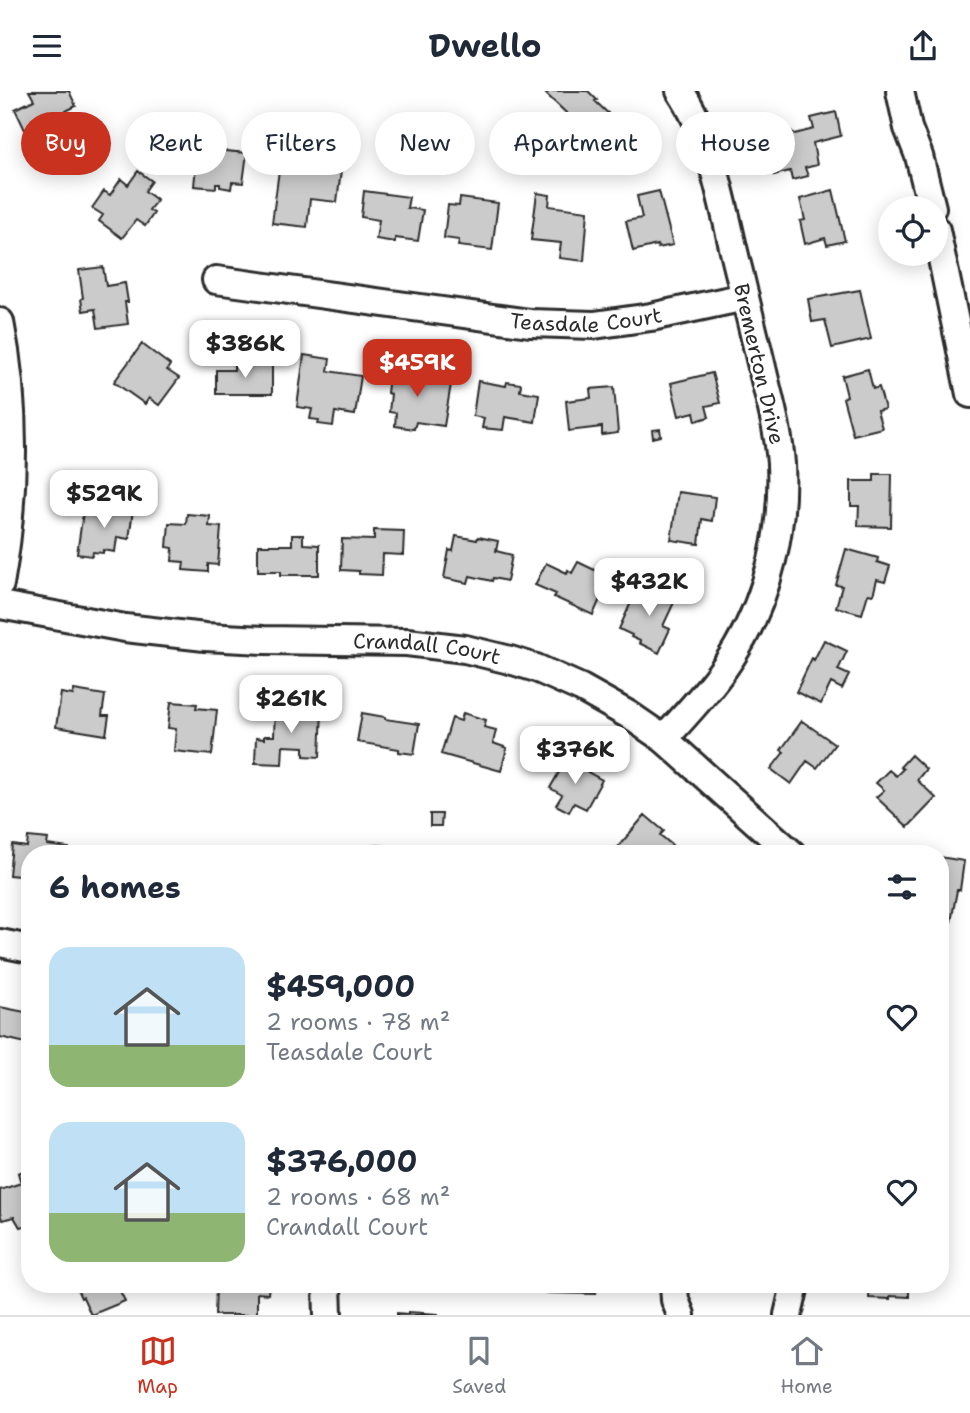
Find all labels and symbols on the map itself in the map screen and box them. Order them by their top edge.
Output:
street label: Bremerton Drive [727,281,791,447]
street label: Teasdale Court [508,301,664,339]
pin: $386K [196,321,294,380]
pin: $459K [368,339,466,399]
pin: $529K [55,471,153,530]
pin: $432K [600,559,698,618]
street label: Crandall Court [353,627,503,671]
pin: $261K [242,675,340,735]
pin: $376K [526,727,624,786]

